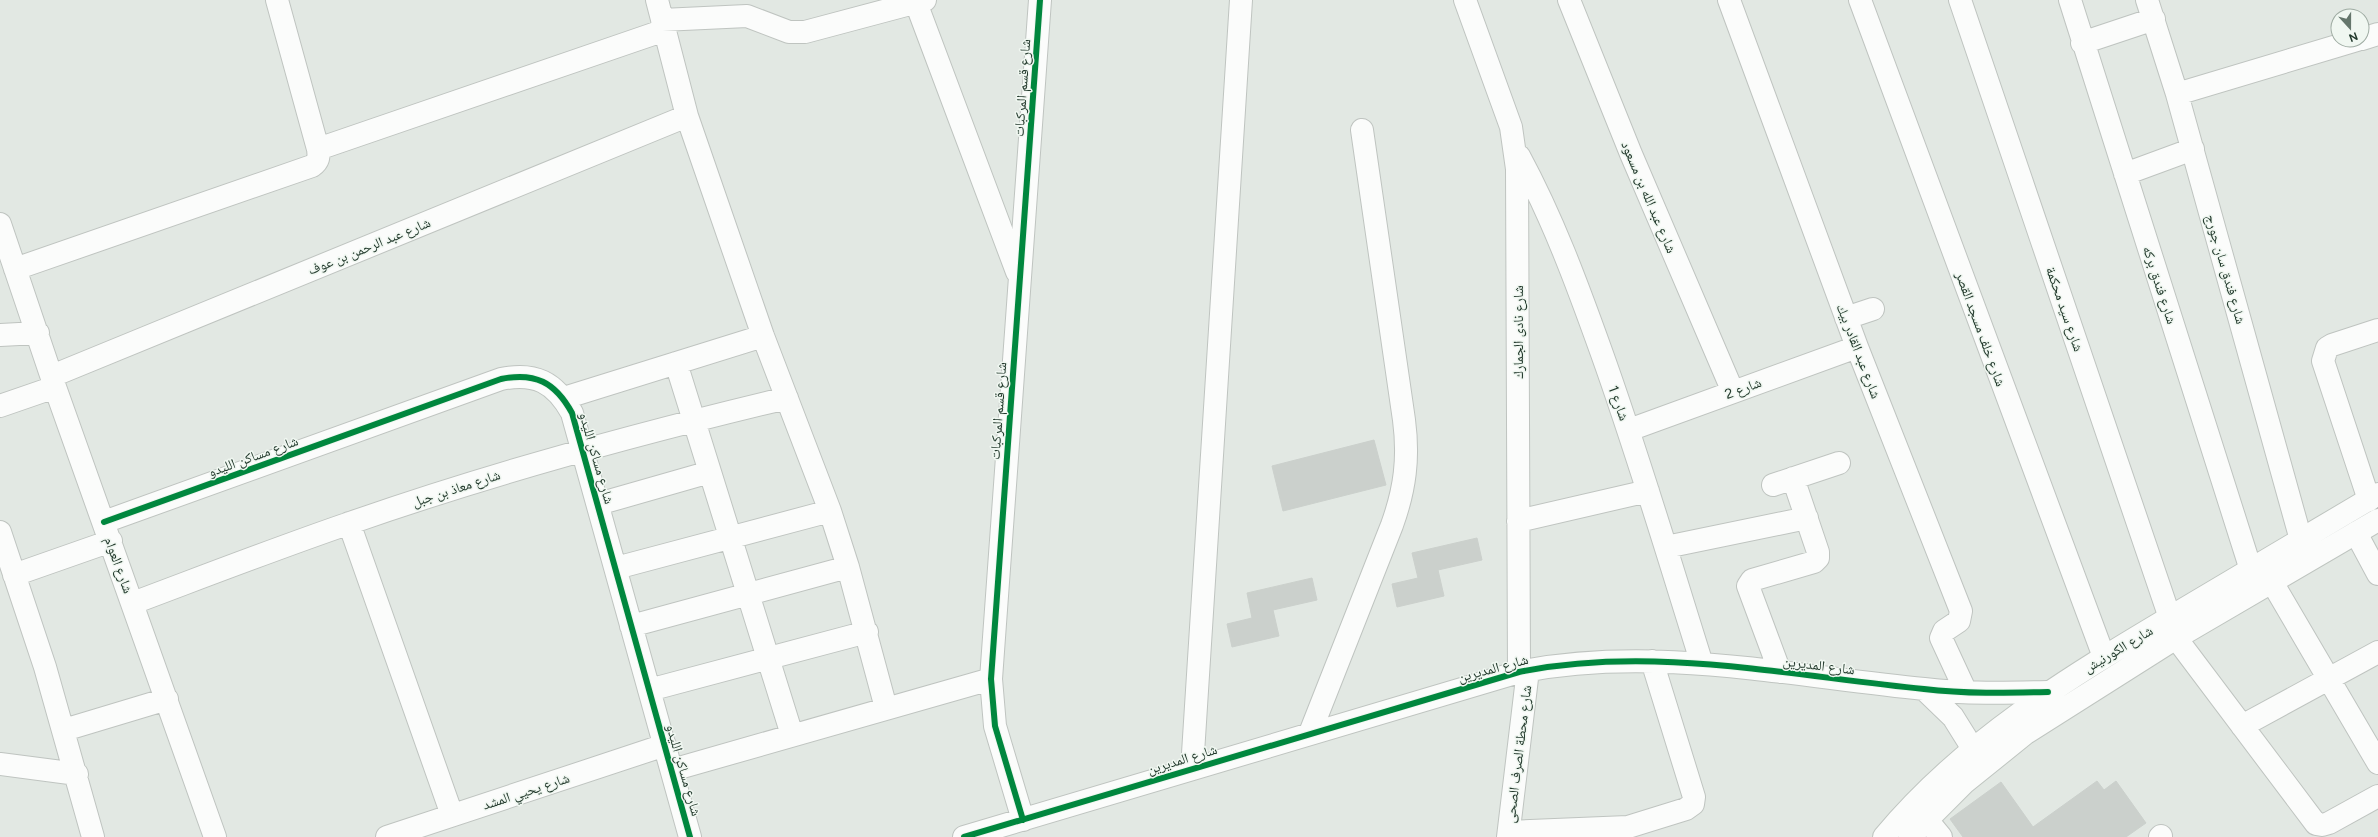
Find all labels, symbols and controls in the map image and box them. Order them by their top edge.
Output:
north arrow [2330,8,2370,48]
text: N [2347,29,2360,44]
street label: شارع قسم المركبات [1011,39,1035,138]
street label: شارع عبد الله بن مسعود [1616,139,1680,256]
street label: شارع فندق سان جورج [2201,212,2249,326]
street label: شارع عبد الرحمن بن عوف [305,214,433,280]
street label: شارع فندق بركه [2138,244,2180,327]
street label: شارع سيد محكمة [2041,264,2087,354]
street label: شارع خلف مسجد القصر [1951,269,2009,389]
street label: شارع نادى الجمارك [1510,285,1528,379]
street label: شارع عبد القادر بيك [1832,301,1884,401]
street label: شارع قسم المركبات [987,362,1011,461]
street label: شارع 2 [1722,374,1764,404]
street label: شارع 1 [1603,383,1633,423]
street label: شارع مساكن الليدو [574,410,618,506]
street label: شارع مساكن الليدو [206,432,301,482]
street label: شارع معاذ بن جبل [410,466,503,512]
street label: شارع العوام [100,535,137,596]
street label: شارع الكورنيش [2080,622,2157,678]
street label: شارع المديرين [1456,651,1530,687]
street label: شارع المديرين [1782,653,1856,679]
street label: شارع محطة الصرف الصحى [1502,684,1536,824]
street label: شارع مساكن الليدو [661,722,705,818]
street label: شارع المديرين [1145,741,1219,779]
street label: شارع يحيي المشد [481,769,573,816]

